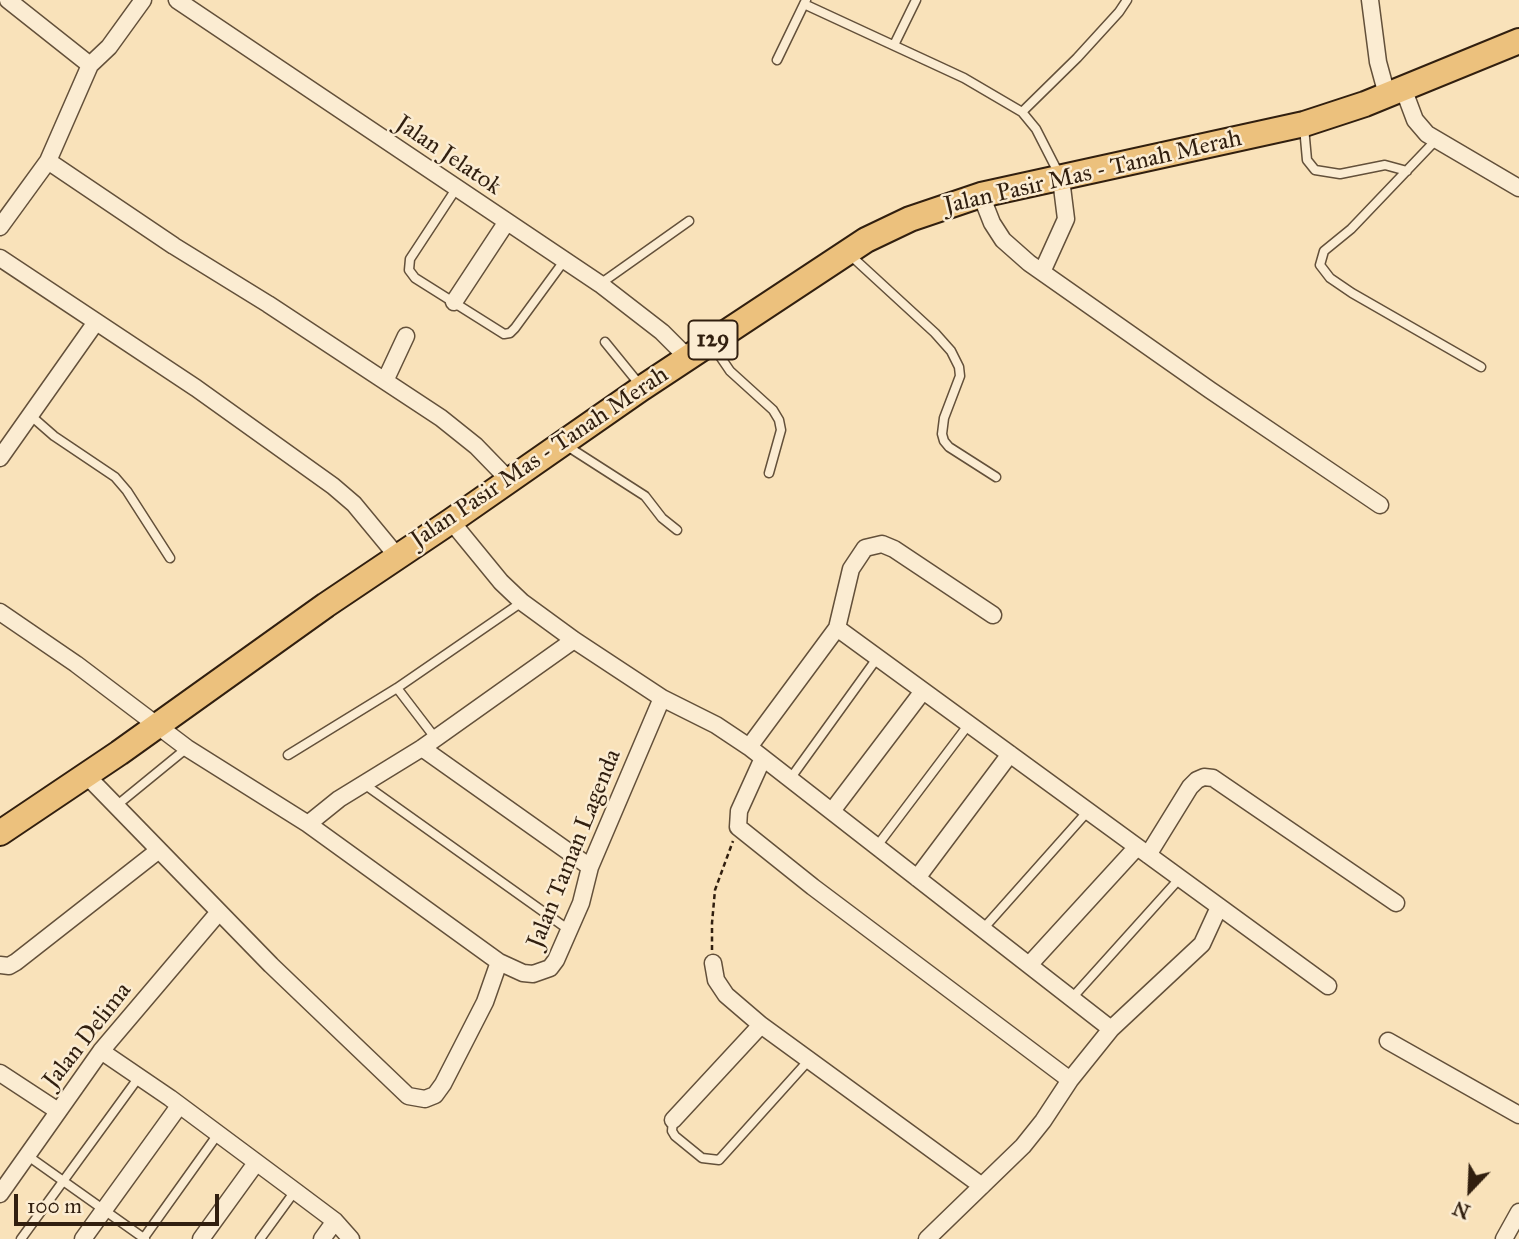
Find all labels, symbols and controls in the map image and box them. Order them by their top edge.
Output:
street label: Jalan Jelatok [390,110,506,202]
street label: Jalan Pasir Mas - Tanah Merah [941,125,1245,221]
road number: 129 [688,320,738,360]
street label: Jalan Pasir Mas - Tanah Merah [406,361,674,555]
street label: Jalan Taman Lagenda [522,745,628,953]
street label: Jalan Delima [38,977,138,1095]
north arrow [1435,1155,1505,1225]
scale bar [18,1180,222,1224]
text: 100 m [27,1193,82,1219]
text: N [1450,1196,1474,1224]

